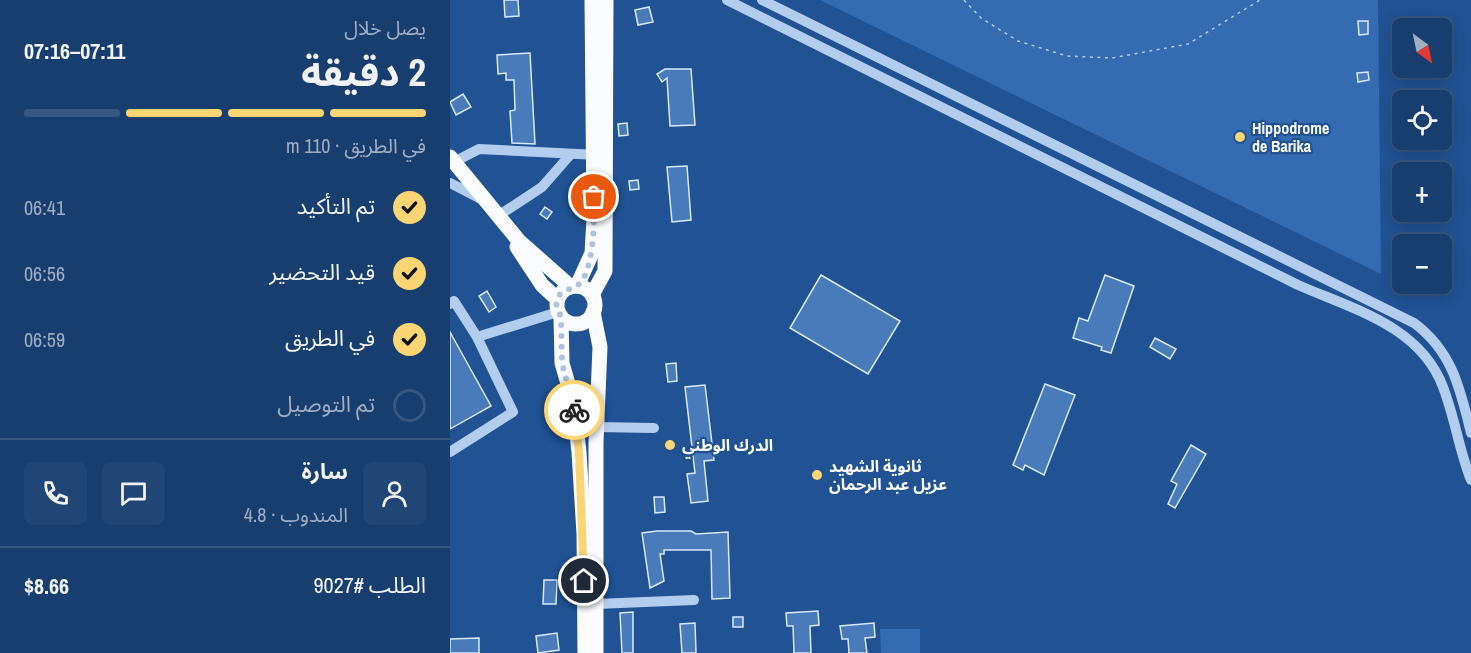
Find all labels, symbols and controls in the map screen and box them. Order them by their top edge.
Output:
text: يصل خلال [344,14,426,41]
north arrow [1392,18,1452,78]
map controls [1392,18,1452,294]
text: 07:11–07:16 [24,36,125,66]
text: 2 دقيقة [301,46,426,98]
button: locate [1392,90,1452,150]
place label: Hippodrome de Barika [1252,117,1329,157]
marker: Hippodrome de Barika [1233,130,1247,144]
text: في الطريق · 110 m [286,132,426,159]
button: + [1392,162,1452,222]
pin [568,171,619,222]
icon: bag [577,180,610,213]
text: تم التأكيد [297,191,375,221]
icon: check [393,191,426,224]
text: 06:41 [24,194,65,221]
button: − [1392,234,1452,294]
text: قيد التحضير [269,257,375,287]
icon: check [393,257,426,290]
text: 06:56 [24,260,65,287]
text: في الطريق [285,323,375,353]
icon: check [393,323,426,356]
text: 06:59 [24,326,65,353]
courier [544,380,604,440]
text: تم التوصيل [277,389,375,419]
icon: bike [558,394,591,427]
place label: الدرك الوطني [682,434,773,459]
marker: الدرك الوطني [663,438,677,452]
place label: ثانوية الشهيد عزيل عبد الرحمان [829,455,947,495]
text: سارة [302,456,348,486]
button: phone [24,462,87,525]
button: chat [102,462,165,525]
button: person [363,462,426,525]
marker: ثانوية الشهيد عزيل عبد الرحمان [810,468,824,482]
text: المندوب · 4.8 [244,501,348,528]
pin [558,555,609,606]
icon: home [567,564,600,597]
text: الطلب #9027 [314,570,426,600]
text: $8.66 [24,571,69,601]

